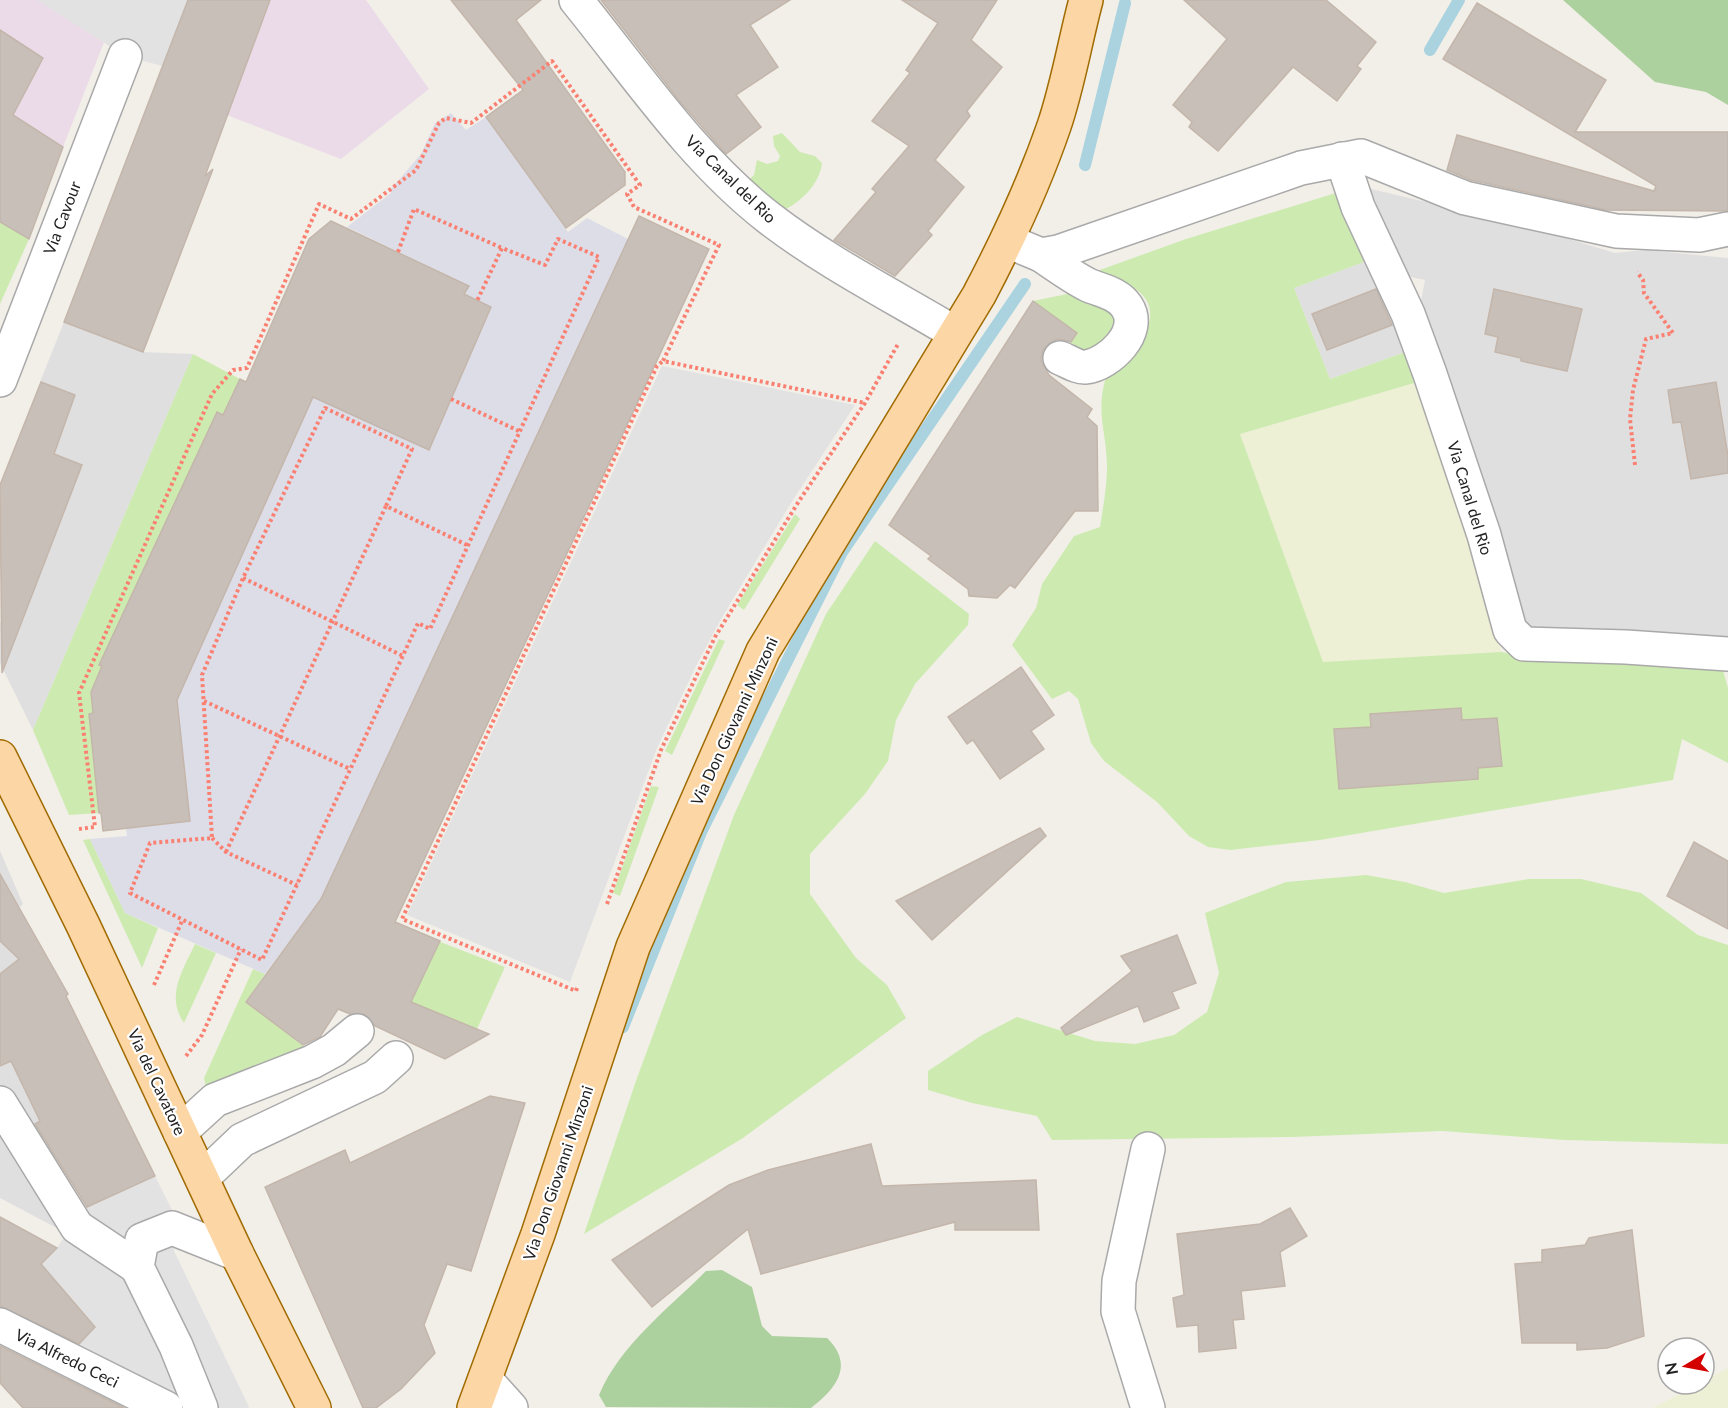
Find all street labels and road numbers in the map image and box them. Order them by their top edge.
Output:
street label: Via Canal del Rio [682,131,780,227]
street label: Via Cavour [39,178,84,257]
street label: Via Canal del Rio [1444,439,1497,557]
street label: Via Don Giovanni Minzoni [686,634,781,808]
street label: Via del Cavatore [125,1026,190,1138]
street label: Via Don Giovanni Minzoni [519,1083,596,1263]
street label: Via Alfredo Ceci [12,1324,122,1391]

